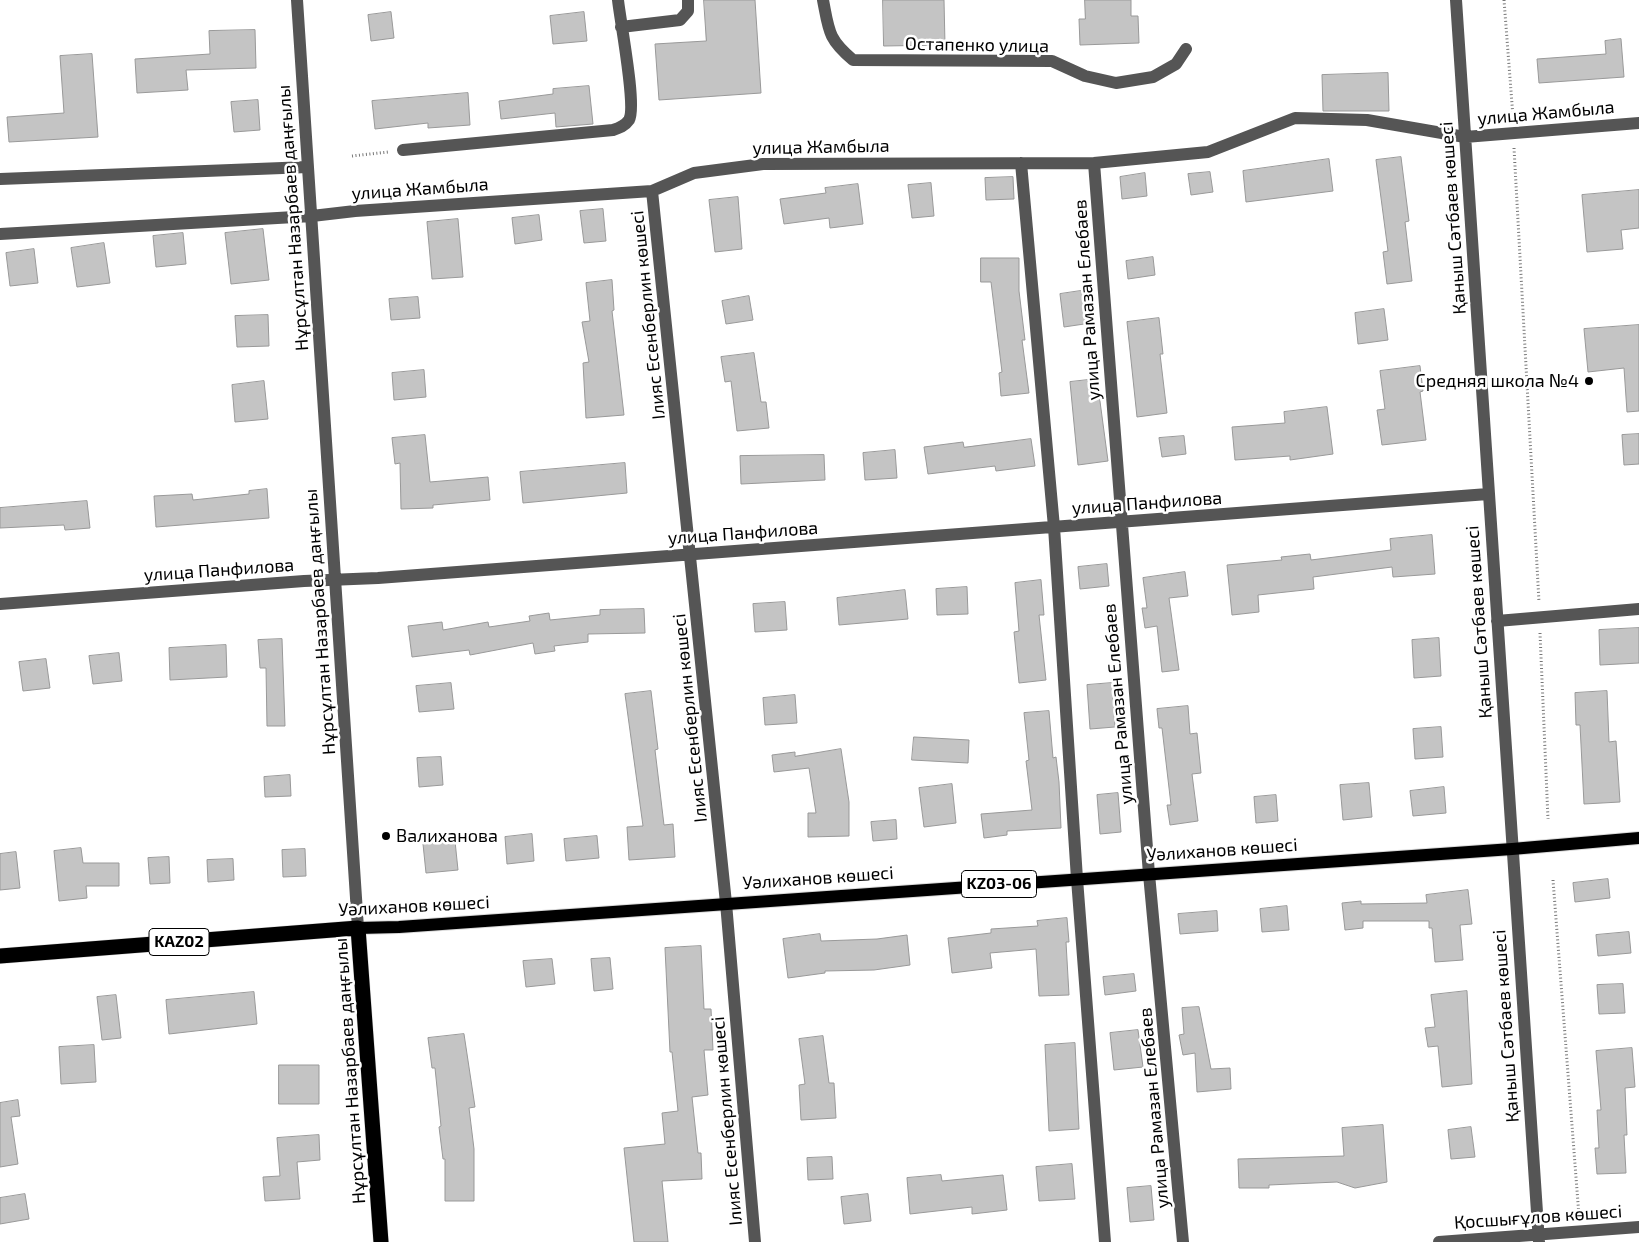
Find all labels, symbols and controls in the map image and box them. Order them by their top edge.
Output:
street label: Остапенко улица [905,33,1049,57]
street label: Нұрсұлтан Назарбаев даңғылы [273,84,313,352]
street label: улица Жамбыла [1477,96,1615,130]
street label: Қаныш Сәтбаев көшесі [1435,121,1471,315]
street label: улица Жамбыла [752,135,890,159]
street label: улица Жамбыла [351,173,489,205]
street label: улица Рамазан Елебаев [1069,199,1105,401]
street label: Ілияс Есенберлин көшесі [626,209,670,421]
place label: Средняя школа №4 [1415,370,1579,392]
marker: Средняя школа №4 [1583,375,1595,387]
street label: улица Панфилова [1071,487,1223,519]
street label: Нұрсұлтан Назарбаев даңғылы [300,488,340,756]
street label: улица Панфилова [667,517,819,549]
street label: Қаныш Сәтбаев көшесі [1461,525,1497,719]
street label: улица Панфилова [143,554,295,586]
street label: улица Рамазан Елебаев [1098,603,1138,805]
street label: Ілияс Есенберлин көшесі [668,612,712,824]
place label: Валиханова [396,825,498,847]
marker: Валиханова [380,830,392,842]
street label: Уәлиханов көшесі [1146,834,1298,866]
street label: Уәлиханов көшесі [742,862,894,894]
road number: KZ03-06 [962,871,1036,898]
street label: Уәлиханов көшесі [338,891,490,921]
road number: KАZ02 [149,929,209,956]
street label: Қаныш Сәтбаев көшесі [1488,929,1524,1123]
street label: Нұрсұлтан Назарбаев даңғылы [330,937,370,1205]
street label: улица Рамазан Елебаев [1134,1007,1174,1209]
street label: Ілияс Есенберлин көшесі [707,1015,747,1227]
street label: Қосшығұлов көшесі [1453,1200,1623,1234]

